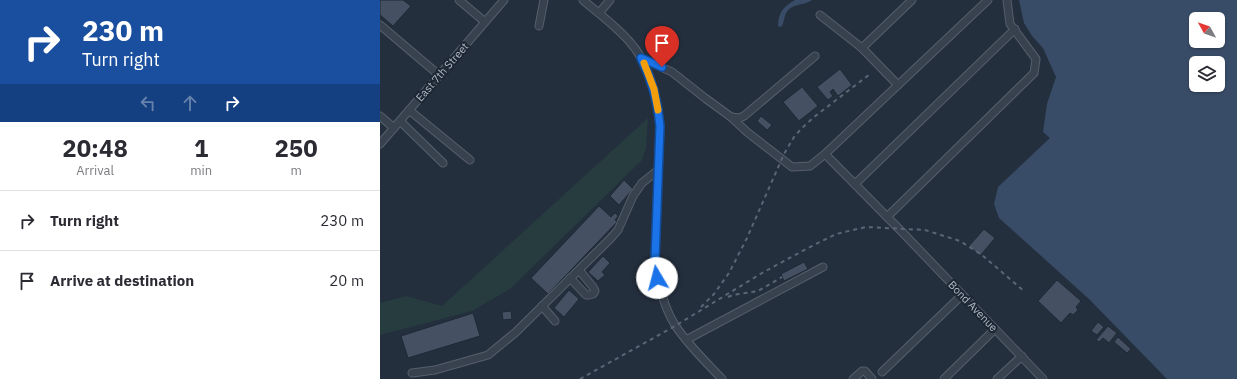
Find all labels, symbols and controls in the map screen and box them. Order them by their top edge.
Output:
text: 230 m [82,12,164,49]
north arrow [1189,12,1225,48]
map controls [1189,12,1225,92]
icon: right [16,16,68,68]
pin [645,26,679,67]
icon: arrive [651,32,673,54]
street label: East 7th Street [413,40,471,104]
text: Turn right [82,48,160,71]
button: layers [1189,56,1225,92]
icon: left [137,92,159,114]
icon: ahead [179,92,201,114]
icon: right [221,92,243,114]
text: 20:48 [62,132,128,164]
text: 1 [194,132,208,164]
text: 250 [274,132,318,164]
text: Arrival [76,162,114,179]
text: min [190,162,212,179]
text: m [290,162,302,179]
icon: right [16,210,38,232]
text: Turn right [50,211,119,230]
text: 230 m [320,211,364,230]
position arrow [636,257,678,299]
icon: arrive [16,270,38,292]
text: Arrive at destination [50,271,194,290]
text: 20 m [329,271,364,290]
street label: Bond Avenue [945,278,1001,334]

